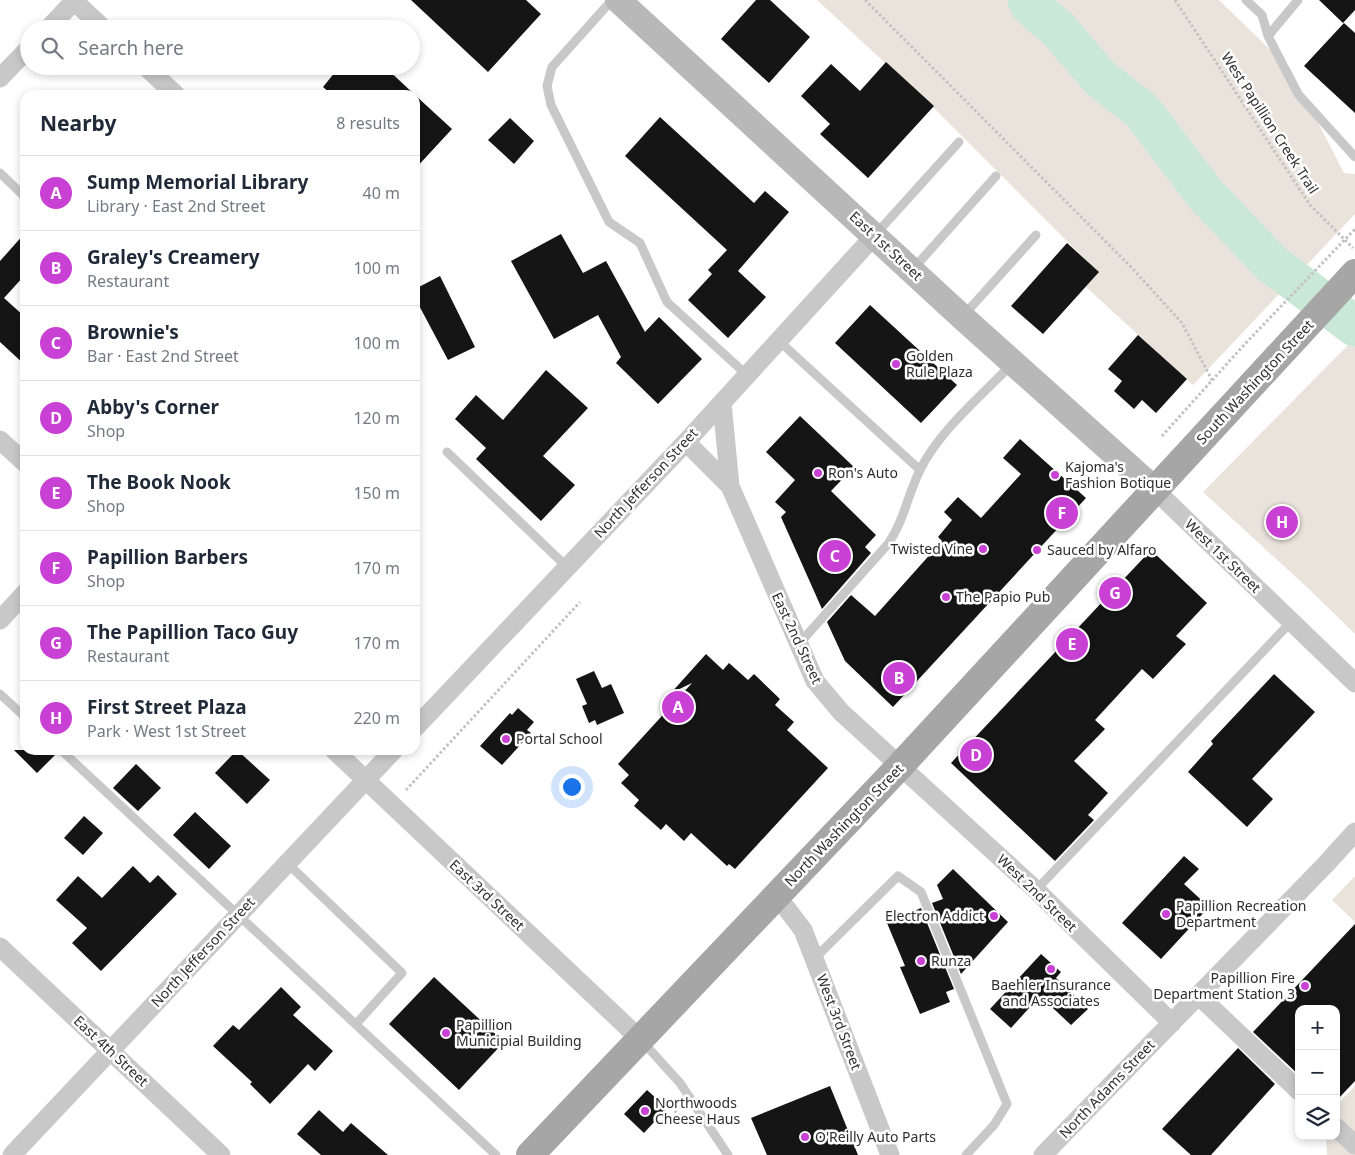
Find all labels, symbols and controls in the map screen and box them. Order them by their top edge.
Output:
search box [20,20,420,75]
icon: search [38,34,66,62]
text: Search here [78,35,184,61]
street label: West Papillion Creek Trail [1217,48,1323,197]
text: Nearby [40,109,116,137]
text: 8 results [336,112,400,134]
text: Sump Memorial Library [87,169,308,195]
text: A [50,182,62,204]
text: 40 m [363,182,400,204]
text: Library · East 2nd Street [87,195,265,217]
street label: East 1st Street [846,207,927,284]
text: Graley's Creamery [87,244,260,270]
text: B [51,257,61,279]
text: 100 m [353,257,400,279]
text: Restaurant [87,270,169,292]
street label: South Washington Street [1192,315,1317,448]
text: Brownie's [87,319,179,345]
text: C [51,332,61,354]
text: 100 m [353,332,400,354]
text: Bar · East 2nd Street [87,345,239,367]
place label: Golden Rule Plaza [906,346,973,381]
marker: Golden Rule Plaza [890,358,902,370]
text: Abby's Corner [87,394,219,420]
text: D [50,407,62,429]
text: 120 m [353,407,400,429]
text: Shop [87,420,125,442]
street label: North Jefferson Street [590,424,702,542]
place label: Kajoma's Fashion Botique [1065,457,1171,492]
place label: Ron's Auto [828,463,898,482]
marker: Ron's Auto [812,467,824,479]
text: The Book Nook [87,469,231,495]
marker: Kajoma's Fashion Botique [1049,469,1061,481]
text: E [52,482,60,504]
text: 150 m [353,482,400,504]
pin: F [1046,494,1078,532]
text: Shop [87,495,125,517]
pin: H [1266,503,1298,541]
street label: West 1st Street [1181,515,1265,597]
pin: C [819,537,851,575]
place label: Twisted Vine [890,539,973,558]
place label: Sauced by Alfaro [1047,540,1156,559]
marker: Twisted Vine [977,543,989,555]
text: Papillion Barbers [87,544,248,570]
marker: Sauced by Alfaro [1031,544,1043,556]
text: F [52,557,60,579]
text: 170 m [353,557,400,579]
text: Shop [87,570,125,592]
pin: G [1099,574,1131,612]
place label: The Papio Pub [956,587,1050,606]
street label: East 2nd Street [768,589,827,687]
marker: The Papio Pub [940,591,952,603]
text: The Papillion Taco Guy [87,619,298,645]
pin: E [1056,625,1088,663]
text: G [50,632,62,654]
text: 170 m [353,632,400,654]
text: Restaurant [87,645,169,667]
pin: B [883,659,915,697]
pin: A [662,688,694,726]
text: First Street Plaza [87,694,247,720]
text: H [50,707,62,729]
text: 220 m [353,707,400,729]
text: Park · West 1st Street [87,720,246,742]
place label: Portal School [516,729,603,748]
marker: Portal School [500,733,512,745]
pin: D [960,736,992,774]
street label: North Washington Street [780,759,907,890]
your location [559,774,585,800]
street label: West 2nd Street [993,850,1081,936]
street label: East 3rd Street [446,855,529,934]
street label: North Jefferson Street [147,893,259,1011]
place label: Papillion Recreation Department [1176,896,1307,931]
place label: Electron Addict [885,906,984,925]
marker: Papillion Recreation Department [1160,908,1172,920]
marker: Electron Addict [988,910,1000,922]
place label: Runza [931,951,971,970]
marker: Runza [915,955,927,967]
marker: Baehler Insurance and Associates [1045,963,1057,975]
place label: Papillion Fire Department Station 3 [1153,968,1295,1003]
street label: West 3rd Street [813,971,866,1072]
place label: Baehler Insurance and Associates [991,975,1111,1010]
marker: Papillion Fire Department Station 3 [1299,980,1311,992]
map controls [1295,1005,1340,1140]
button: + [1295,1005,1340,1050]
street label: East 4th Street [70,1011,153,1090]
place label: Papillion Municipial Building [456,1015,582,1050]
marker: Papillion Municipial Building [440,1027,452,1039]
street label: North Adams Street [1055,1035,1159,1142]
button: − [1295,1050,1340,1095]
place label: Northwoods Cheese Haus [655,1093,740,1128]
button: layers [1295,1095,1340,1140]
marker: Northwoods Cheese Haus [639,1105,651,1117]
place label: O'Reilly Auto Parts [815,1127,936,1146]
marker: O'Reilly Auto Parts [799,1131,811,1143]

